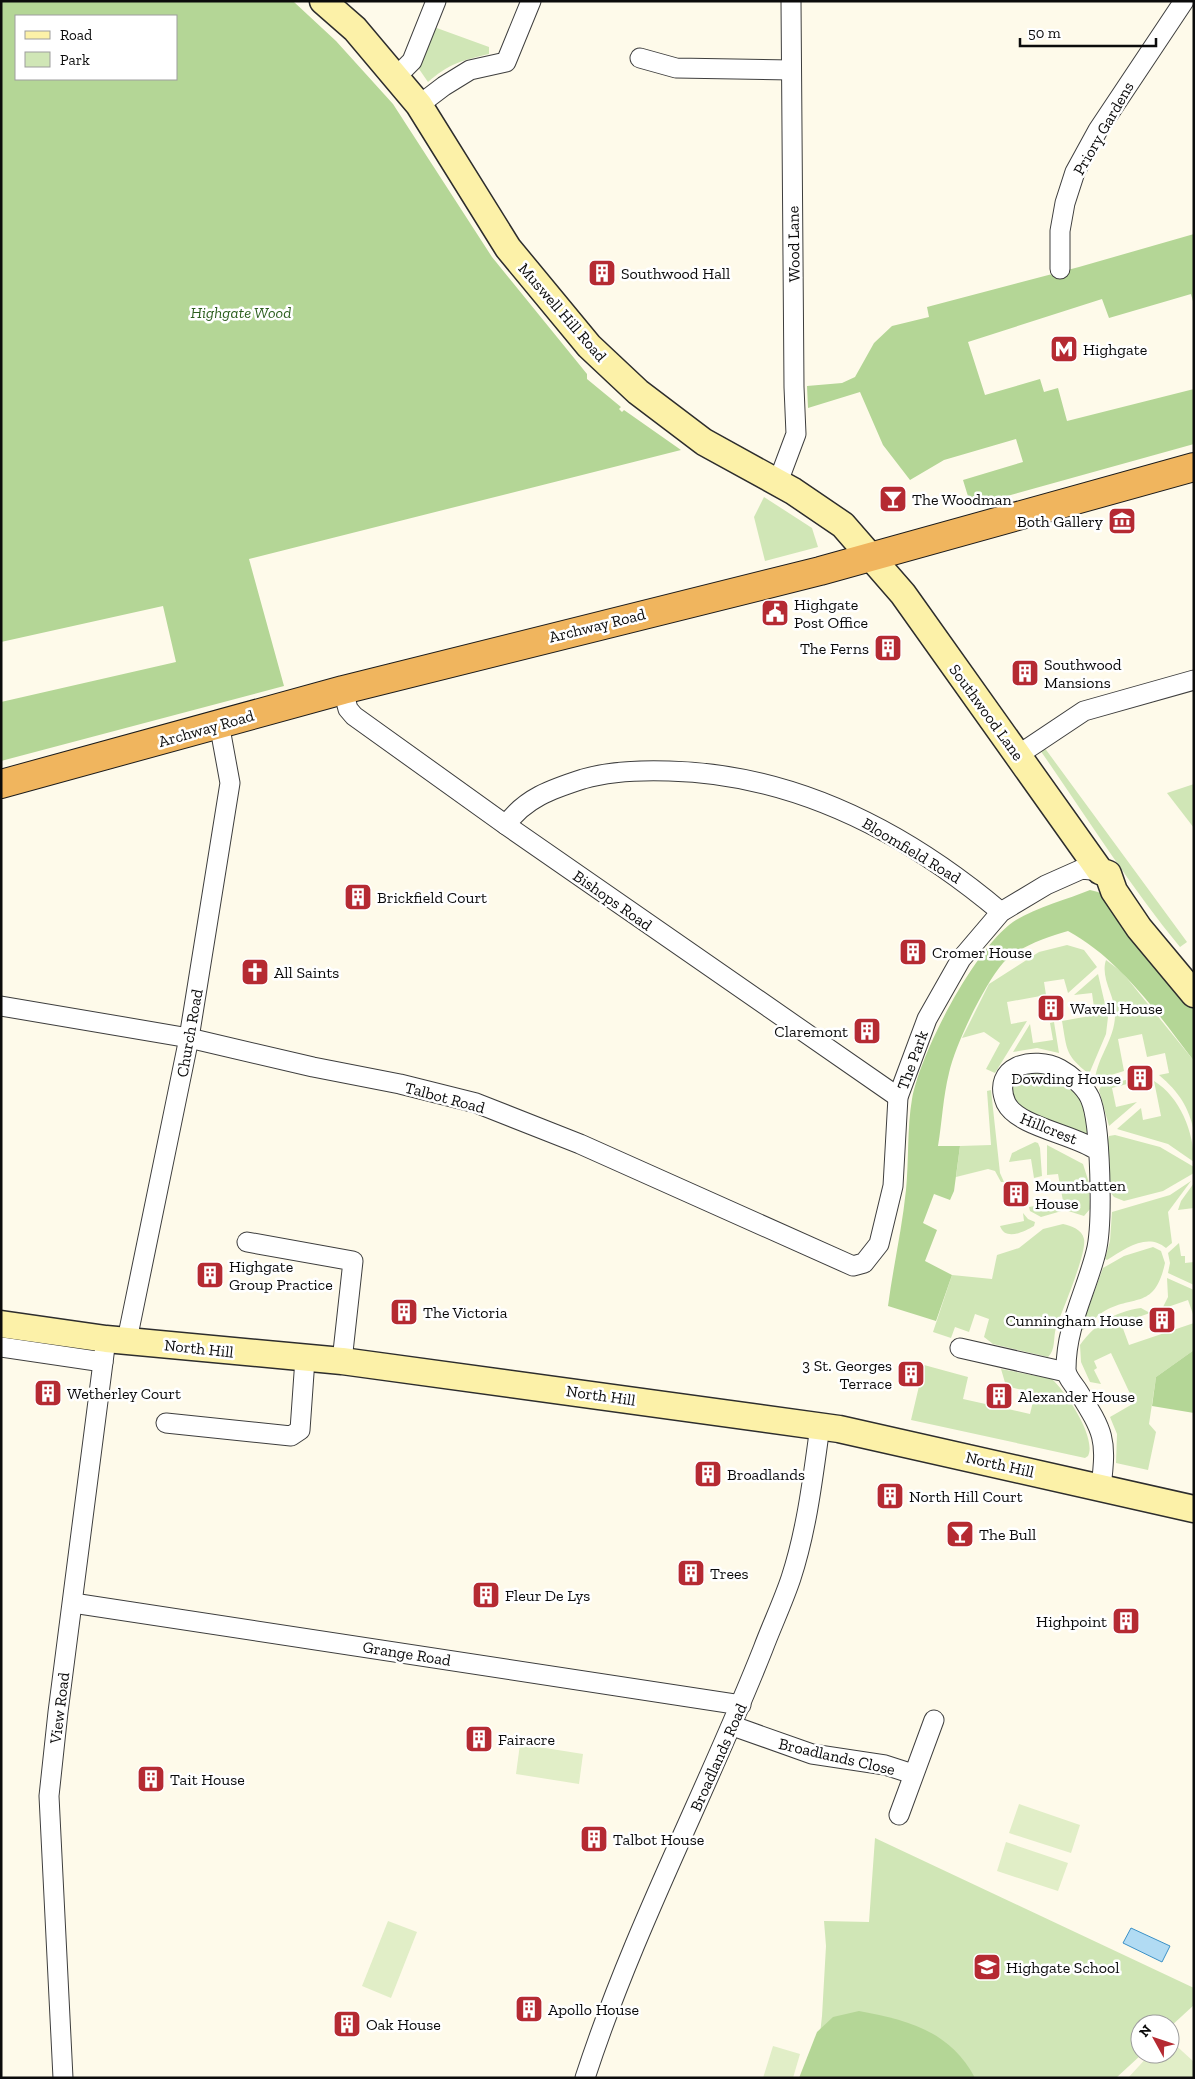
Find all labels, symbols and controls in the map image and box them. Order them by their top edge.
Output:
legend [15,15,178,80]
scale bar [1020,15,1156,47]
text: 50 m [1028,24,1061,42]
text: Road [60,26,93,44]
text: Park [60,51,90,69]
street label: Priory Gardens [1069,78,1138,178]
street label: Wood Lane [783,206,804,282]
building icon: Southwood Hall [587,258,617,288]
street label: Muswell Hill Road [515,259,611,366]
place label: Southwood Hall [621,264,730,283]
park label: Highgate Wood [191,303,291,322]
metro station icon: Highgate [1049,334,1079,364]
place label: Highgate [1083,340,1147,359]
bar icon: The Woodman [878,484,908,514]
place label: The Woodman [912,490,1012,509]
museum icon: Both Gallery [1107,506,1137,536]
place label: Both Gallery [1017,512,1104,531]
place label: Highgate Post Office [794,595,868,632]
public building icon: Highgate Post Office [760,598,790,628]
street label: Archway Road [547,604,647,647]
building icon: The Ferns [873,633,903,663]
place label: The Ferns [800,639,869,658]
place label: Southwood Mansions [1044,655,1122,692]
building icon: Southwood Mansions [1010,658,1040,688]
street label: Southwood Lane [945,660,1028,764]
street label: Archway Road [156,706,256,751]
street label: Bloomfield Road [859,814,965,887]
street label: Bishops Road [570,866,656,935]
building icon: Brickfield Court [343,882,373,912]
place label: Brickfield Court [377,888,487,907]
building icon: Cromer House [898,937,928,967]
place label: Cromer House [932,943,1032,962]
church icon: All Saints [240,957,270,987]
place label: All Saints [274,963,339,982]
street label: Church Road [172,987,207,1079]
building icon: Wavell House [1036,993,1066,1023]
place label: Wavell House [1070,999,1163,1018]
building icon: Claremont [852,1016,882,1046]
place label: Claremont [774,1022,848,1041]
street label: The Park [893,1027,932,1092]
building icon: Dowding House [1125,1063,1155,1093]
place label: Dowding House [1011,1069,1121,1088]
street label: Talbot Road [403,1078,487,1117]
street label: Hillcrest [1018,1108,1080,1148]
place label: Mountbatten House [1035,1176,1127,1213]
building icon: Mountbatten House [1001,1179,1031,1209]
place label: Highgate Group Practice [229,1257,333,1294]
building icon: Highgate Group Practice [195,1260,225,1290]
building icon: The Victoria [389,1297,419,1327]
place label: The Victoria [423,1303,508,1322]
building icon: Cunningham House [1147,1305,1177,1335]
place label: Cunningham House [1005,1311,1143,1330]
street label: North Hill [163,1335,235,1362]
place label: 3 St. Georges Terrace [802,1356,892,1393]
building icon: 3 St. Georges Terrace [896,1359,926,1389]
building icon: Wetherley Court [33,1378,63,1408]
street label: North Hill [565,1381,637,1410]
building icon: Alexander House [984,1381,1014,1411]
place label: Wetherley Court [67,1384,181,1403]
place label: Alexander House [1018,1387,1135,1406]
street label: North Hill [964,1447,1036,1482]
building icon: Broadlands [693,1459,723,1489]
place label: Broadlands [727,1465,805,1484]
building icon: North Hill Court [875,1481,905,1511]
place label: North Hill Court [909,1487,1023,1506]
bar icon: The Bull [945,1519,975,1549]
place label: The Bull [979,1525,1036,1544]
building icon: Trees [676,1558,706,1588]
place label: Trees [710,1564,748,1583]
building icon: Fleur De Lys [471,1580,501,1610]
place label: Fleur De Lys [505,1586,590,1605]
building icon: Highpoint [1111,1606,1141,1636]
place label: Highpoint [1036,1612,1107,1631]
street label: Grange Road [361,1637,453,1670]
street label: View Road [46,1671,73,1746]
street label: Broadlands Road [686,1700,751,1814]
building icon: Fairacre [464,1724,494,1754]
place label: Fairacre [498,1730,555,1749]
street label: Broadlands Close [777,1734,897,1779]
building icon: Tait House [136,1764,166,1794]
place label: Tait House [170,1770,245,1789]
building icon: Talbot House [579,1824,609,1854]
place label: Talbot House [613,1830,704,1849]
school or university icon: Highgate School [972,1952,1002,1982]
place label: Highgate School [1006,1958,1119,1977]
building icon: Apollo House [514,1994,544,2024]
place label: Apollo House [548,2000,639,2019]
building icon: Oak House [332,2009,362,2039]
north arrow [1130,2014,1180,2064]
place label: Oak House [366,2015,441,2034]
text: N [1135,2021,1156,2041]

